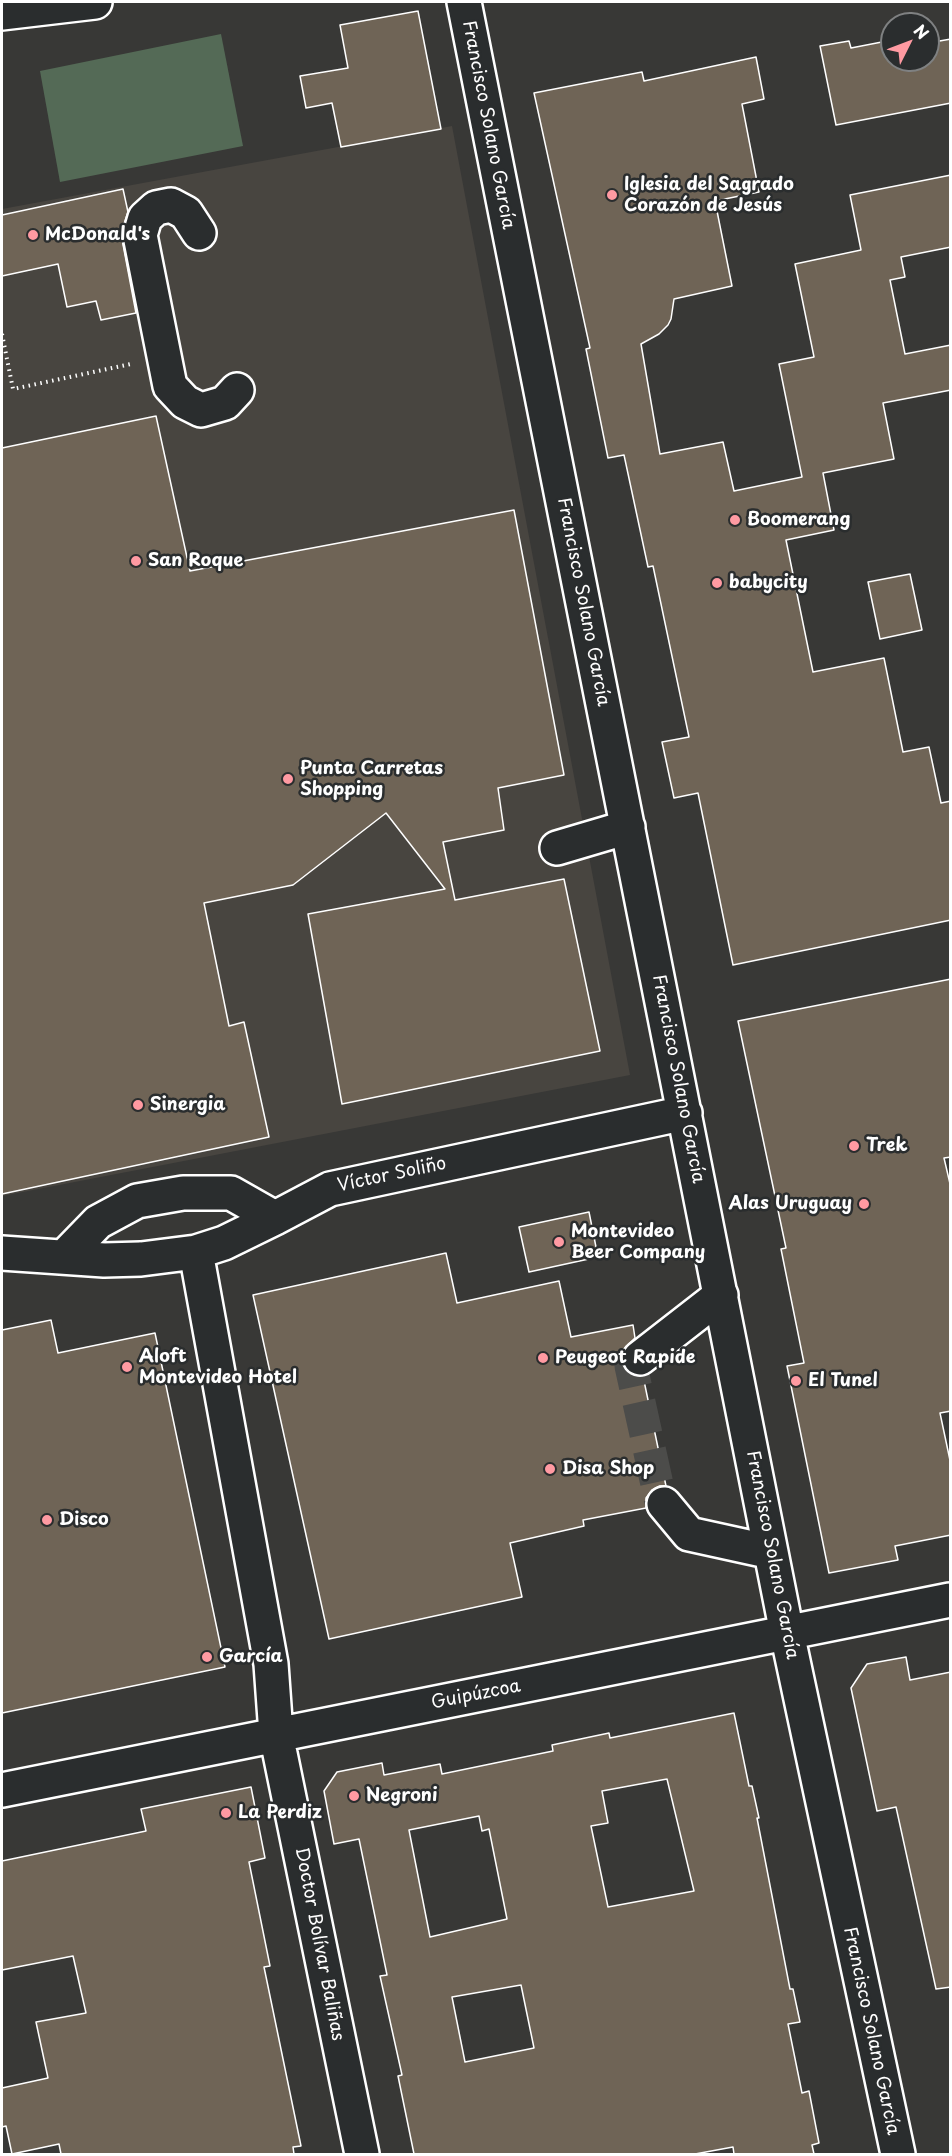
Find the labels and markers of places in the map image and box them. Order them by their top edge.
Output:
place label: Iglesia del Sagrado Corazón de Jesús [624,174,794,216]
marker: Iglesia del Sagrado Corazón de Jesús [605,188,619,202]
place label: McDonald's [45,224,150,246]
marker: McDonald's [26,228,40,242]
place label: Boomerang [747,509,850,531]
marker: Boomerang [728,513,742,527]
place label: San Roque [148,550,243,572]
marker: San Roque [129,554,143,568]
place label: babycity [729,572,808,594]
marker: babycity [710,576,724,590]
place label: Punta Carretas Shopping [300,758,443,800]
marker: Punta Carretas Shopping [281,772,295,786]
place label: Sinergia [150,1094,226,1116]
marker: Sinergia [131,1098,145,1112]
place label: Trek [866,1135,907,1157]
marker: Trek [847,1139,861,1153]
place label: Alas Uruguay [729,1193,852,1215]
marker: Alas Uruguay [857,1197,871,1211]
place label: Montevideo Beer Company [571,1221,705,1264]
marker: Montevideo Beer Company [552,1235,566,1249]
place label: Aloft Montevideo Hotel [139,1346,297,1388]
place label: Peugeot Rapide [555,1347,696,1369]
marker: Peugeot Rapide [536,1351,550,1365]
marker: Aloft Montevideo Hotel [120,1360,134,1374]
place label: El Tunel [808,1370,878,1392]
marker: El Tunel [789,1374,803,1388]
place label: Disa Shop [562,1458,654,1480]
marker: Disa Shop [543,1462,557,1476]
place label: Disco [59,1509,109,1531]
marker: Disco [40,1513,54,1527]
place label: García [219,1646,283,1668]
marker: García [200,1650,214,1664]
place label: Negroni [366,1785,437,1807]
marker: Negroni [347,1789,361,1803]
place label: La Perdiz [238,1802,322,1824]
marker: La Perdiz [219,1806,233,1820]

